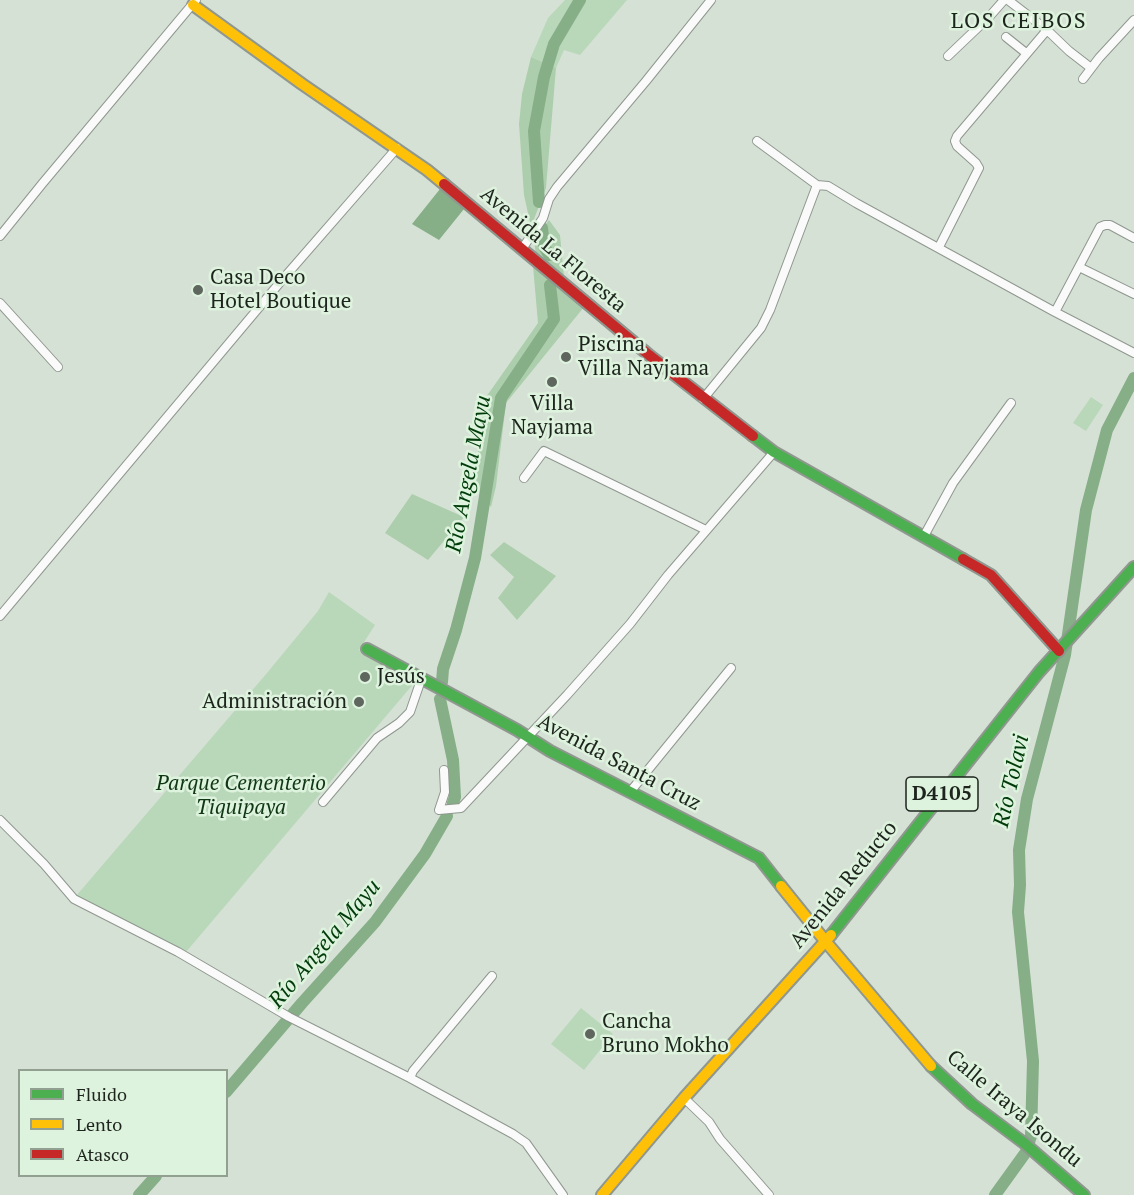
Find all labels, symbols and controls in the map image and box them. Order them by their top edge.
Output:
district label: LOS CEIBOS [951,9,1087,35]
street label: Avenida La Floresta [475,182,631,318]
place label: Casa Deco Hotel Boutique [210,265,351,315]
marker: Casa Deco Hotel Boutique [191,283,205,297]
place label: Piscina Villa Nayjama [578,332,709,382]
marker: Piscina Villa Nayjama [559,350,573,364]
marker: Villa Nayjama [545,375,559,389]
place label: Villa Nayjama [511,391,593,441]
water label: Río Angela Mayu [441,393,497,555]
place label: Jesús [377,664,425,690]
marker: Jesús [358,670,372,684]
place label: Administración [202,689,347,715]
marker: Administración [352,695,366,709]
street label: Avenida Santa Cruz [533,709,705,817]
water label: Río Tolavi [989,732,1035,830]
park label: Parque Cementerio Tiquipaya [156,771,326,821]
road number: D4105 [906,777,978,811]
street label: Avenida Reducto [785,816,903,954]
water label: Río Angela Mayu [264,874,386,1014]
place label: Cancha Bruno Mokho [602,1009,729,1059]
marker: Cancha Bruno Mokho [583,1027,597,1041]
street label: Calle Iraya Isondu [941,1045,1087,1173]
legend [18,1069,228,1177]
text: Fluido [76,1082,127,1106]
text: Lento [76,1112,122,1136]
text: Atasco [76,1142,129,1166]

